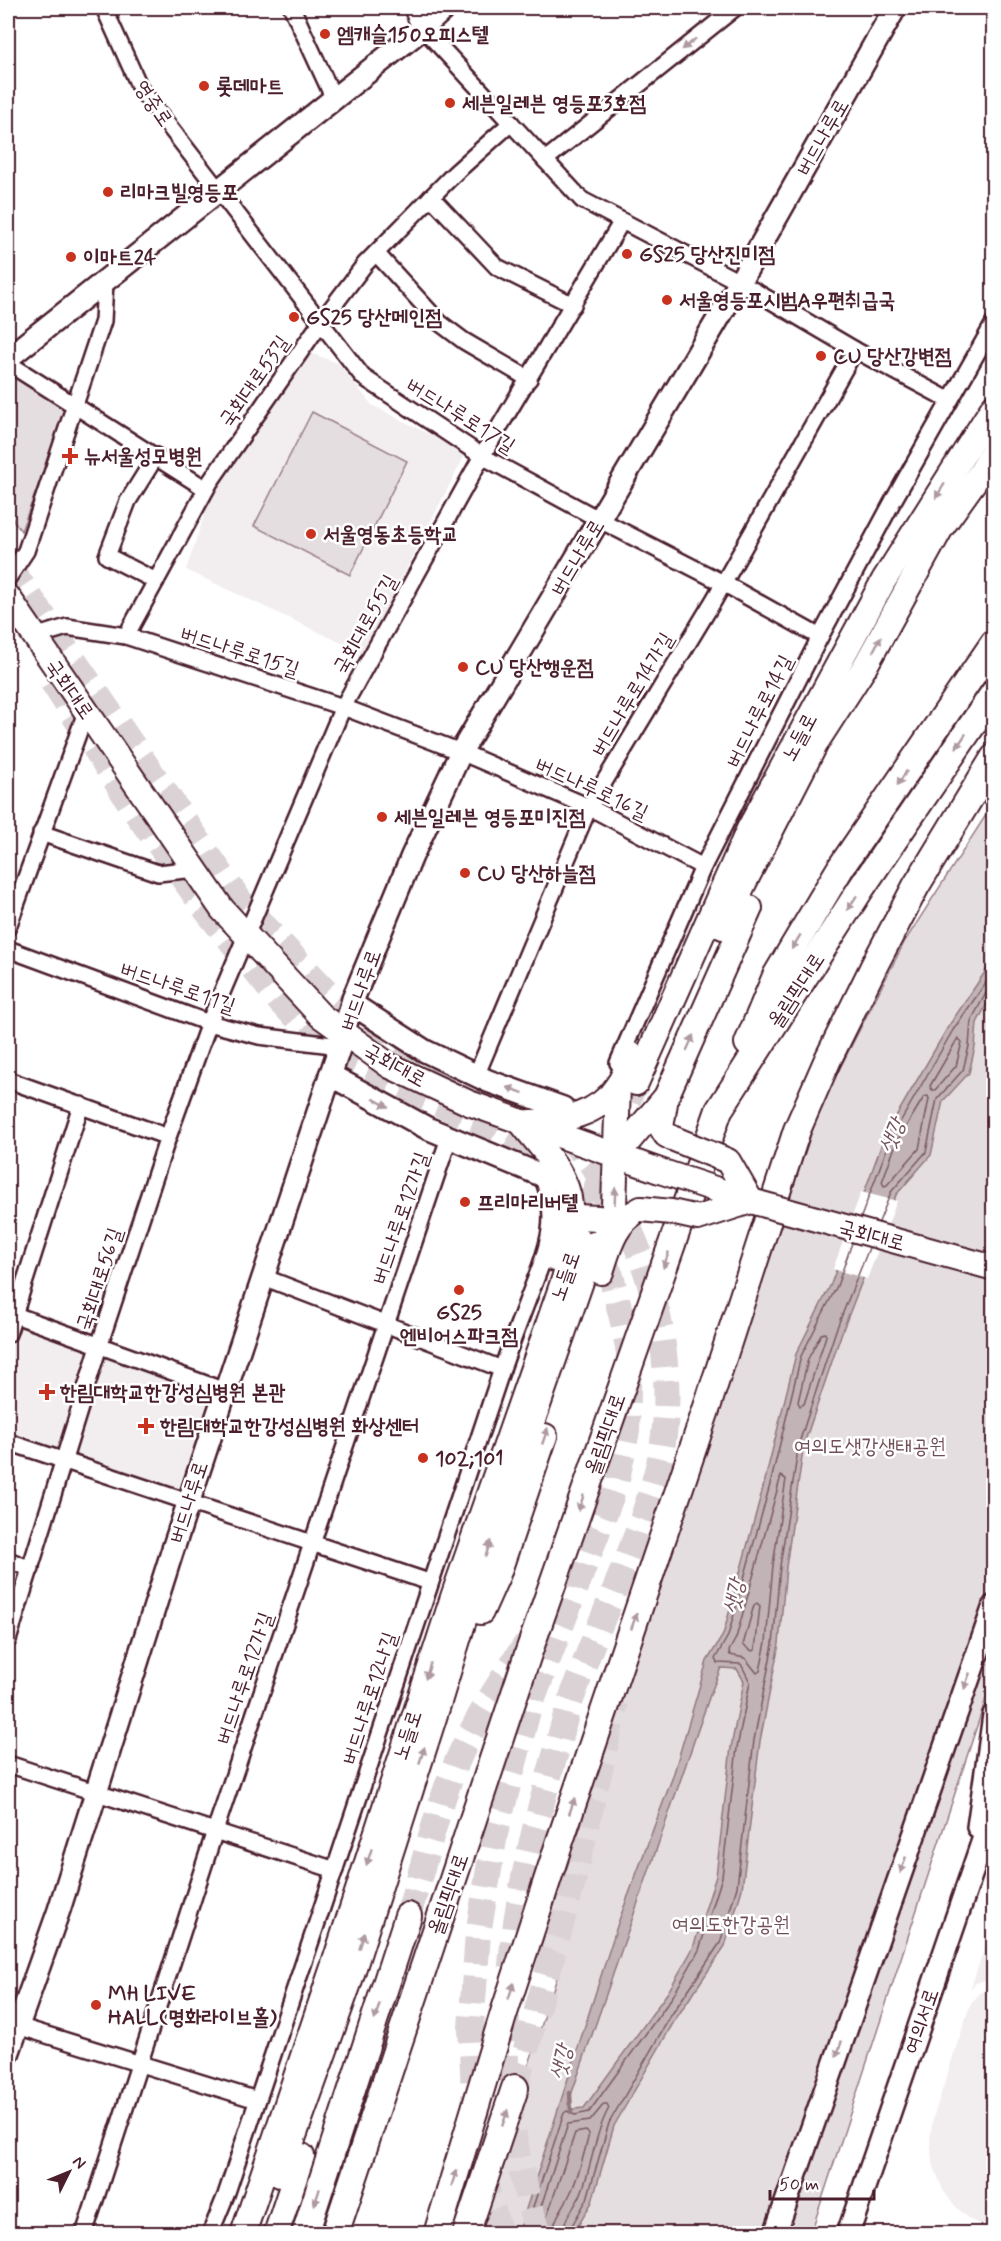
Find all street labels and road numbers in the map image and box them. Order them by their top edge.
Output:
street label: 영중로 [127,75,179,132]
street label: 버드나루로 [790,94,856,181]
street label: 국회대로53길 [213,330,297,433]
street label: 버드나루로17길 [401,371,520,461]
street label: 버드나루로 [544,514,612,601]
street label: 국회대로55길 [327,570,405,679]
street label: 버드나루로15길 [177,620,303,684]
street label: 버드나루로14가길 [585,627,681,762]
street label: 버드나루로14길 [719,650,800,773]
street label: 국회대로 [38,654,100,725]
street label: 노들로 [776,709,824,766]
street label: 버드나루로16길 [531,751,653,827]
street label: 버드나루로 [333,946,389,1035]
street label: 올림픽대로 [762,947,832,1034]
street label: 버드나루로11길 [116,955,239,1021]
street label: 국회대로 [358,1037,431,1095]
street label: 버드나루로12가길 [365,1148,437,1288]
street label: 국회대로 [835,1214,908,1258]
street label: 국회대로56길 [70,1224,130,1334]
street label: 노들로 [544,1248,587,1305]
street label: 올림픽대로 [579,1390,633,1479]
street label: 버드나루로 [163,1458,215,1547]
street label: 버드나루로12가길 [209,1608,281,1748]
street label: 버드나루로12나길 [335,1628,405,1768]
street label: 노들로 [387,1707,429,1764]
street label: 올림픽대로 [422,1850,476,1939]
street label: 여의서로 [898,1985,946,2058]

